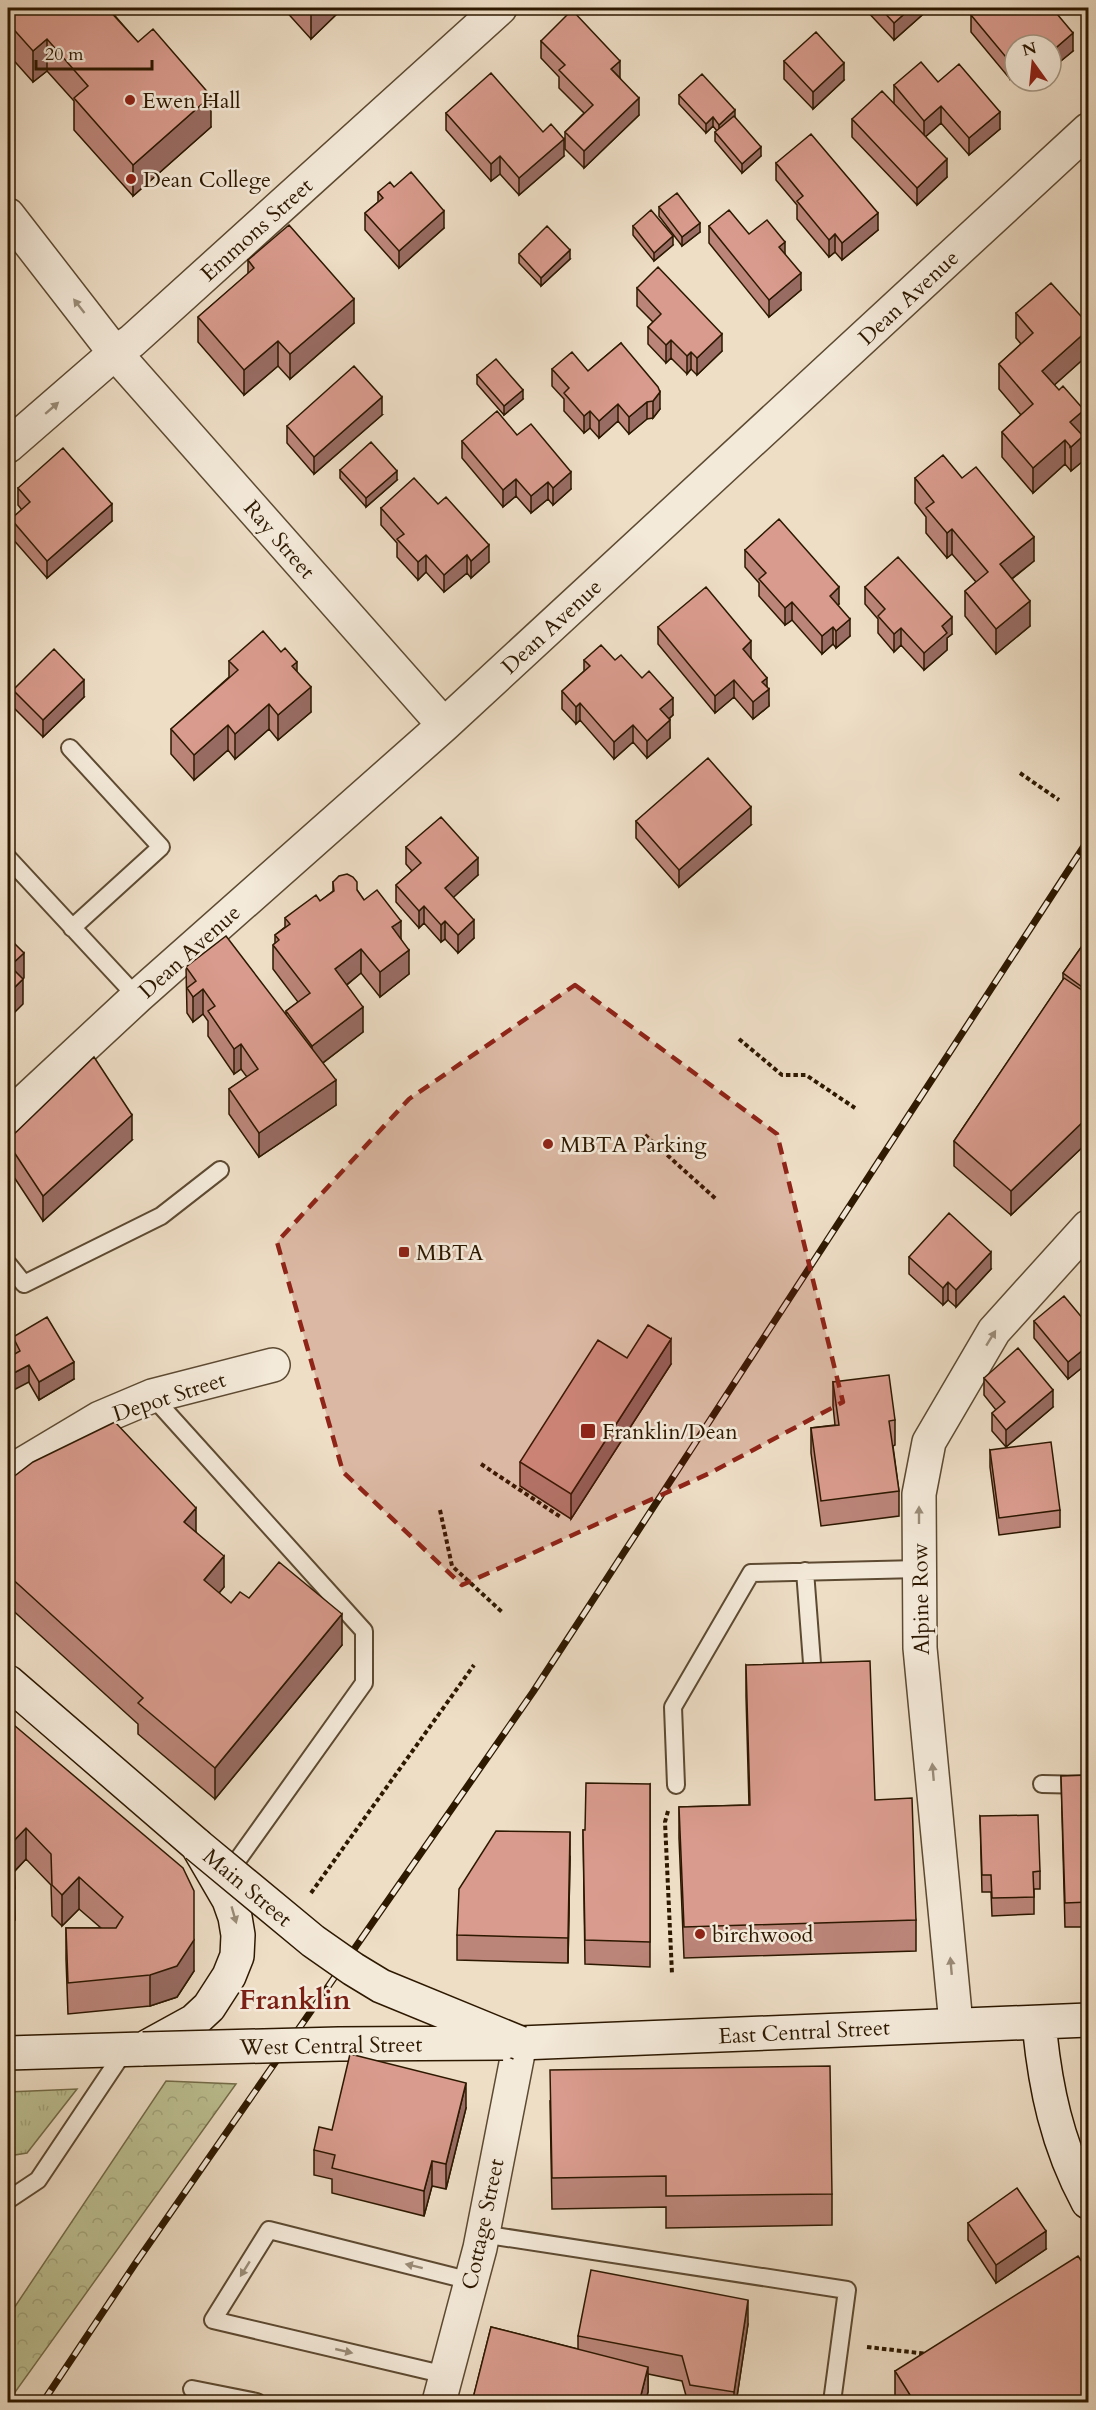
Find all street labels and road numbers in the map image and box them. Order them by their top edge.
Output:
street label: Emmons Street [194,171,319,288]
street label: Dean Avenue [852,243,965,352]
street label: Ray Street [237,494,322,585]
street label: Dean Avenue [495,572,608,681]
street label: Dean Avenue [132,898,247,1005]
street label: Depot Street [109,1365,230,1429]
street label: Alpine Row [905,1542,937,1655]
street label: Main Street [196,1842,298,1934]
street label: East Central Street [718,2013,891,2051]
street label: West Central Street [238,2029,423,2063]
street label: Cottage Street [454,2156,512,2293]

